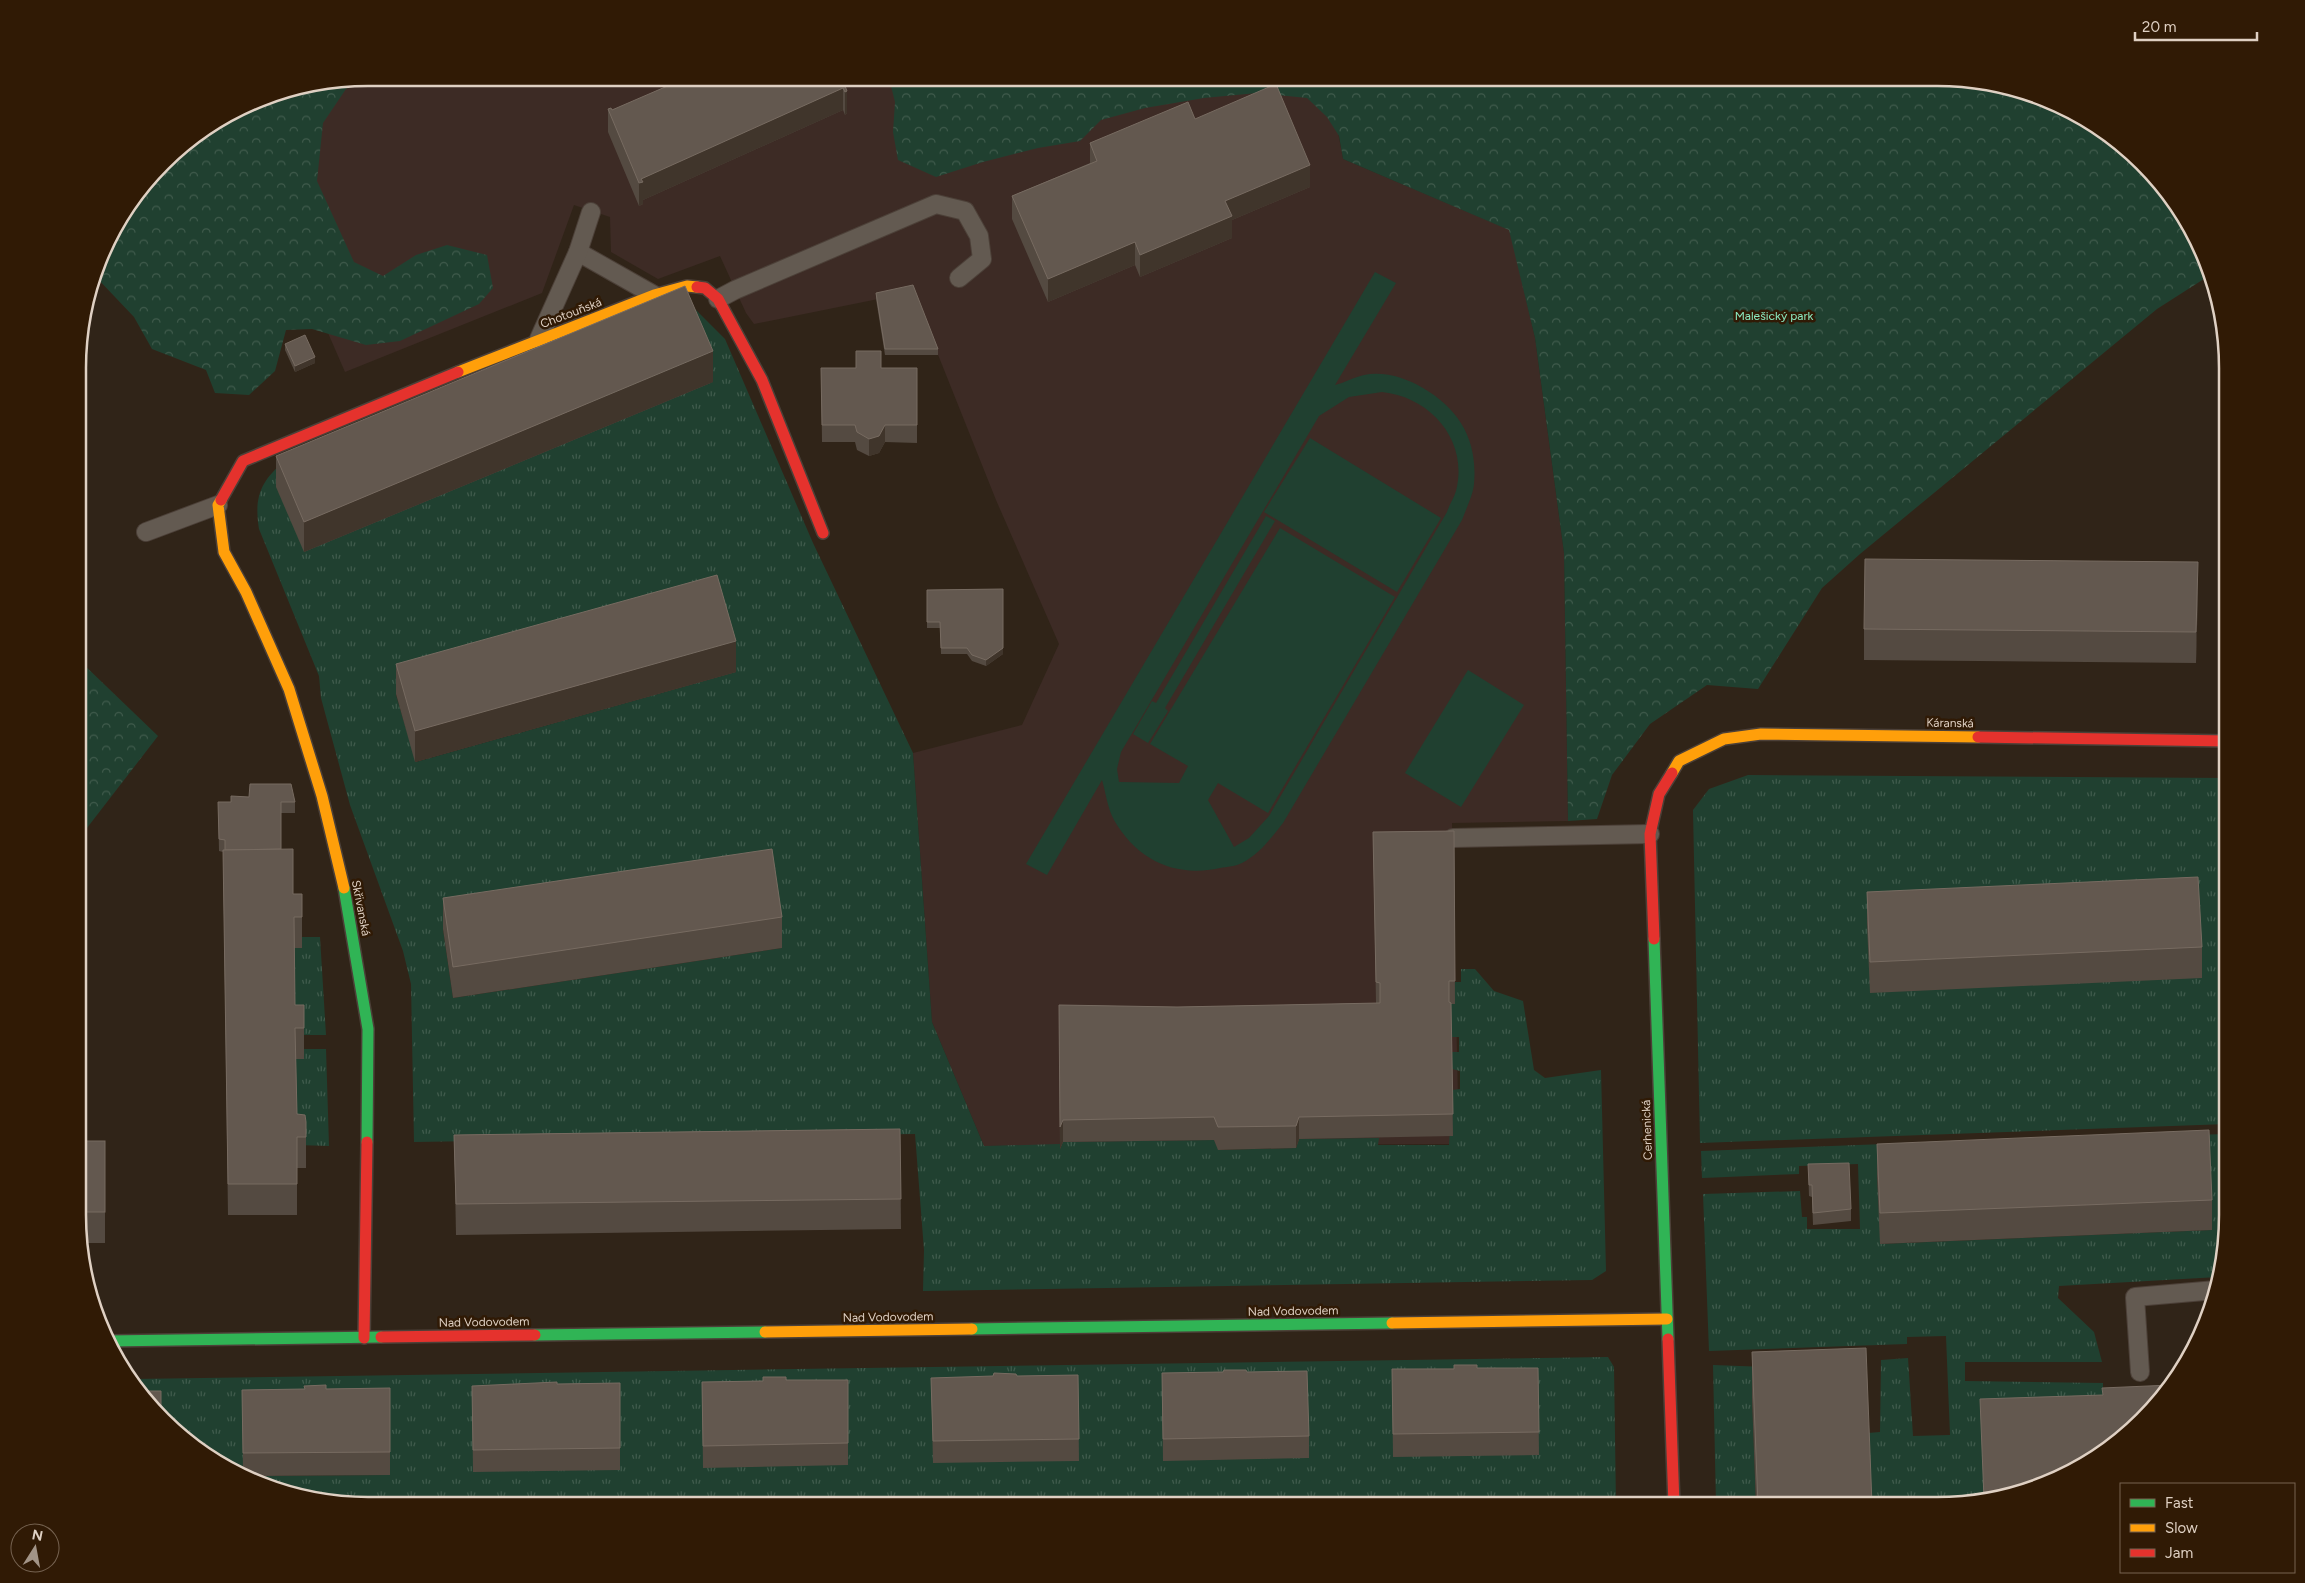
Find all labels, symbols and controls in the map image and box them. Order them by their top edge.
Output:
scale bar [2135,10,2258,42]
text: 20 m [2142,18,2176,36]
street label: Chotouňská [538,295,604,331]
park label: Malešický park [1735,309,1813,323]
street label: Káranská [1926,716,1974,730]
street label: Skřivanská [349,879,373,937]
street label: Cerhenická [1639,1100,1655,1160]
street label: Nad Vodovodem [1247,1303,1339,1319]
street label: Nad Vodovodem [842,1309,934,1325]
street label: Nad Vodovodem [438,1314,530,1330]
legend [2120,1483,2295,1573]
text: Fast [2165,1494,2194,1512]
text: Slow [2165,1519,2198,1537]
north arrow [10,1523,60,1573]
text: N [30,1526,44,1545]
text: Jam [2165,1544,2193,1562]

